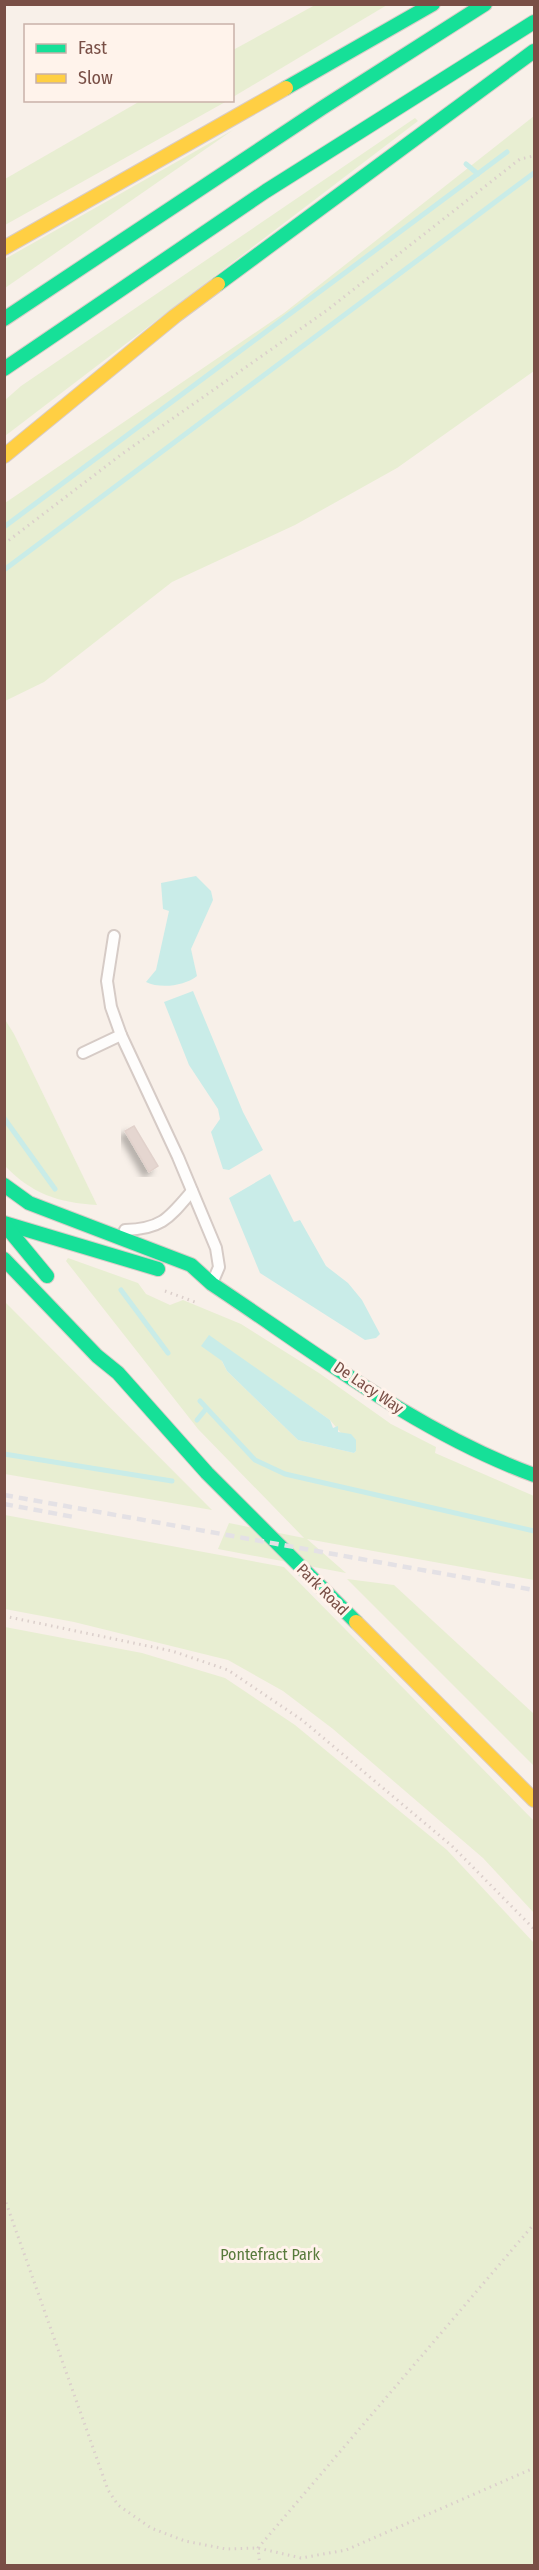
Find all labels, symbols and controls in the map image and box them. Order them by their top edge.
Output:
legend [24,24,234,102]
text: Fast [78,37,107,59]
text: Slow [78,67,113,89]
street label: De Lacy Way [330,1357,408,1418]
street label: Park Road [293,1560,352,1619]
park label: Pontefract Park [220,2245,320,2264]

